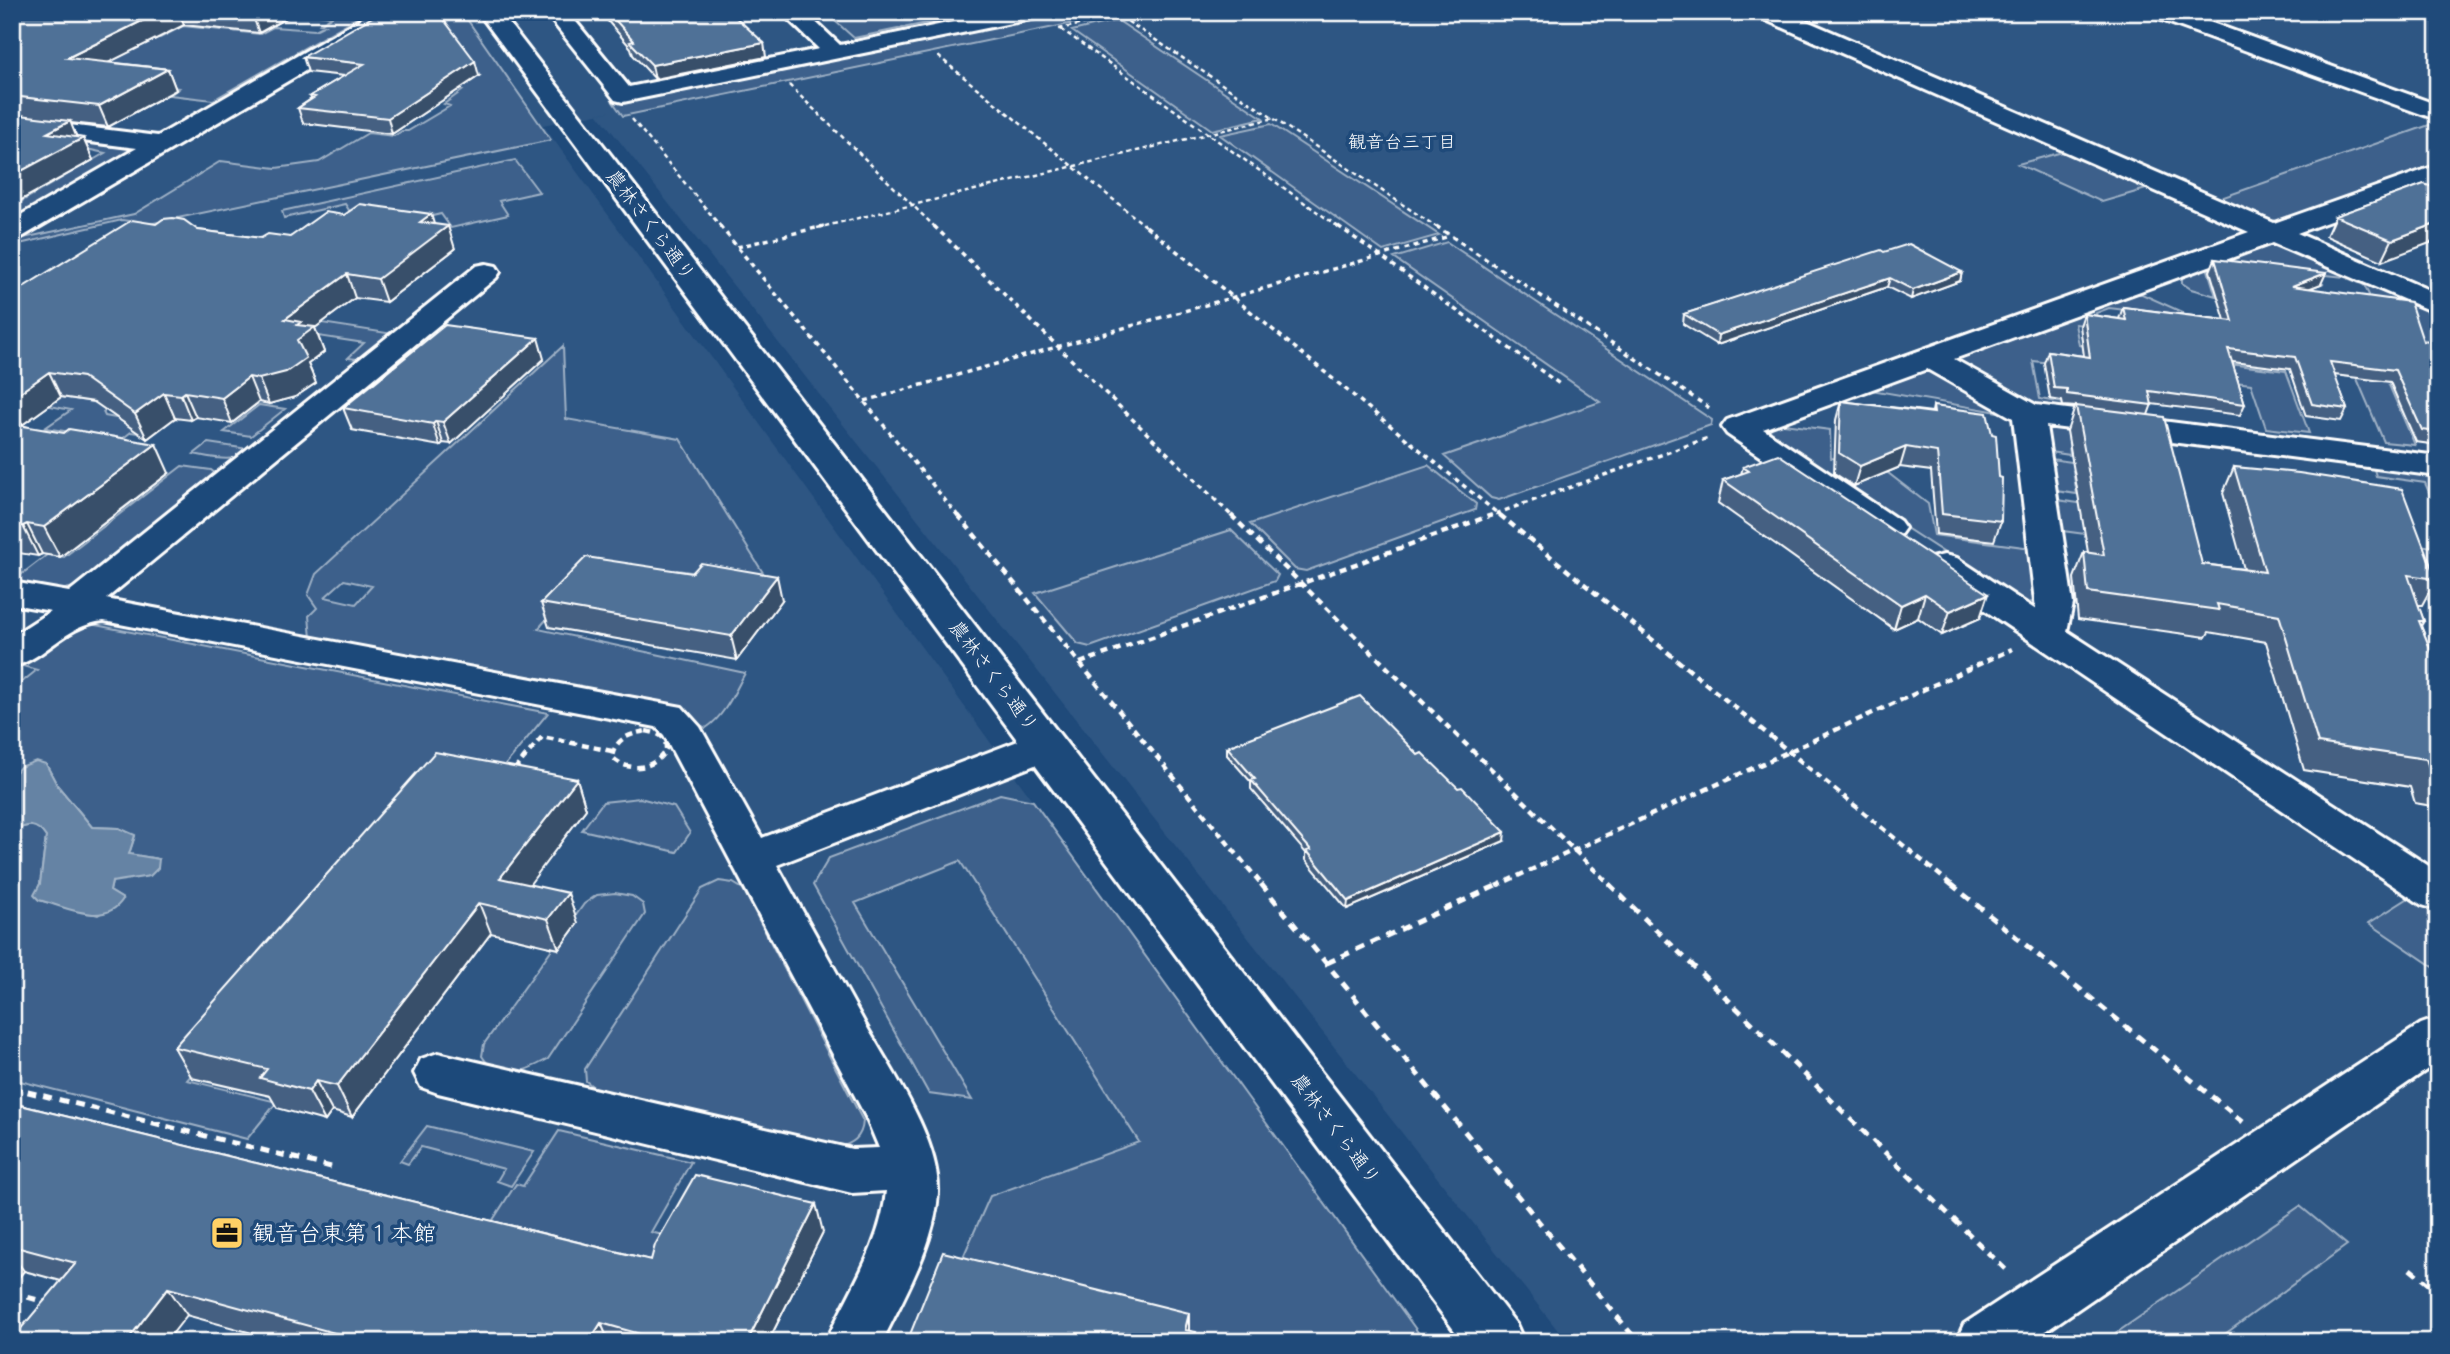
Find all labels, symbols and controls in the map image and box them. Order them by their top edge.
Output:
district label: 観音台三丁目 [1348,126,1456,158]
street label: 農林さくら通り [598,162,704,288]
street label: 農林さくら通り [941,613,1047,739]
street label: 農林さくら通り [1283,1066,1389,1192]
place label: 観音台東第１本館 [252,1213,436,1254]
office icon: 観音台東第１本館 [208,1214,246,1252]

